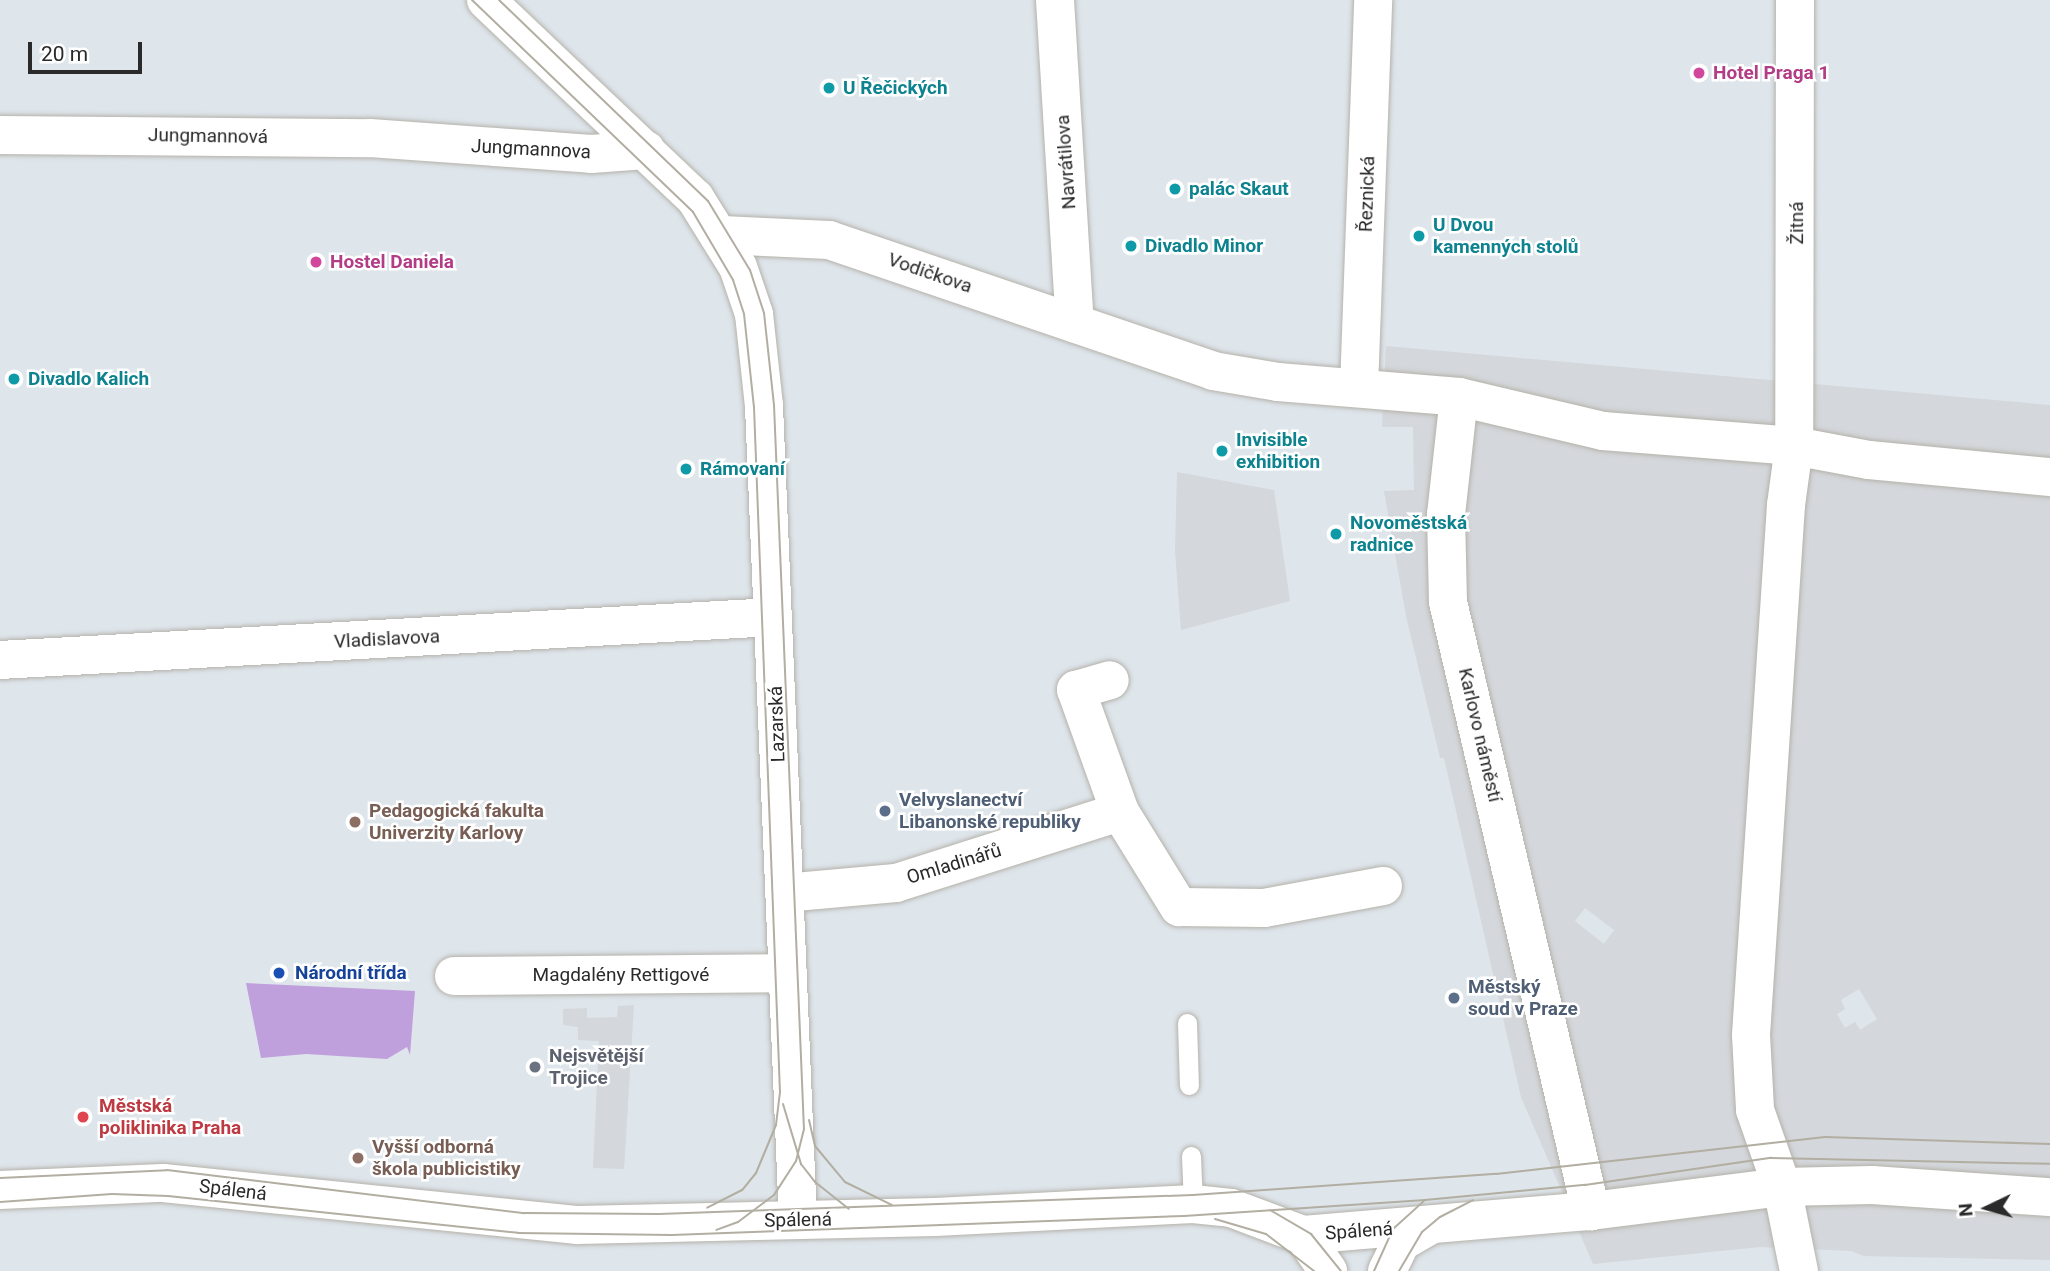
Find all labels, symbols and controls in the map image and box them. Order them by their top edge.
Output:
scale bar [32,28,145,72]
text: 20 m [41,42,88,66]
place label: Hotel Praga 1 [1713,62,1829,84]
marker: Hotel Praga 1 [1691,65,1707,81]
place label: U Řečických [843,77,948,99]
marker: U Řečických [821,80,837,96]
street label: Navrátilova [1051,114,1081,210]
street label: Jungmannová [148,124,268,148]
street label: Jungmannova [470,134,592,164]
street label: Řeznická [1354,156,1380,232]
place label: palác Skaut [1189,178,1289,200]
marker: palác Skaut [1167,181,1183,197]
street label: Žitná [1786,201,1808,245]
place label: U Dvou kamenných stolů [1433,214,1578,258]
marker: U Dvou kamenných stolů [1411,228,1427,244]
place label: Divadlo Minor [1145,235,1263,257]
marker: Divadlo Minor [1123,238,1139,254]
street label: Vodičkova [885,248,975,298]
place label: Hostel Daniela [330,251,454,273]
marker: Hostel Daniela [308,254,324,270]
place label: Divadlo Kalich [28,368,149,390]
marker: Divadlo Kalich [6,371,22,387]
place label: Invisible exhibition [1236,429,1320,473]
marker: Invisible exhibition [1214,443,1230,459]
place label: Rámovaní [700,458,785,480]
marker: Rámovaní [678,461,694,477]
place label: Novoměstská radnice [1350,512,1467,556]
marker: Novoměstská radnice [1328,526,1344,542]
street label: Vladislavova [333,625,441,653]
street label: Karlovo náměstí [1453,666,1507,804]
street label: Lazarská [764,685,790,763]
place label: Velvyslanectví Libanonské republiky [899,789,1081,833]
place label: Pedagogická fakulta Univerzity Karlovy [369,800,544,844]
marker: Velvyslanectví Libanonské republiky [877,803,893,819]
marker: Pedagogická fakulta Univerzity Karlovy [347,814,363,830]
street label: Omladinářů [904,839,1004,889]
place label: Národní třída [295,962,407,984]
marker: Národní třída [269,963,289,983]
street label: Magdalény Rettigové [533,964,709,986]
place label: Městský soud v Praze [1468,976,1578,1020]
marker: Městský soud v Praze [1446,990,1462,1006]
place label: Nejsvětější Trojice [549,1045,644,1089]
marker: Nejsvětější Trojice [527,1059,543,1075]
place label: Městská poliklinika Praha [99,1095,241,1139]
marker: Městská poliklinika Praha [73,1107,93,1127]
place label: Vyšší odborná škola publicistiky [372,1136,520,1180]
marker: Vyšší odborná škola publicistiky [350,1150,366,1166]
north arrow [1952,1173,2022,1243]
street label: Spálená [198,1175,268,1205]
text: N [1954,1202,1978,1218]
street label: Spálená [764,1208,832,1232]
street label: Spálená [1324,1217,1394,1245]

